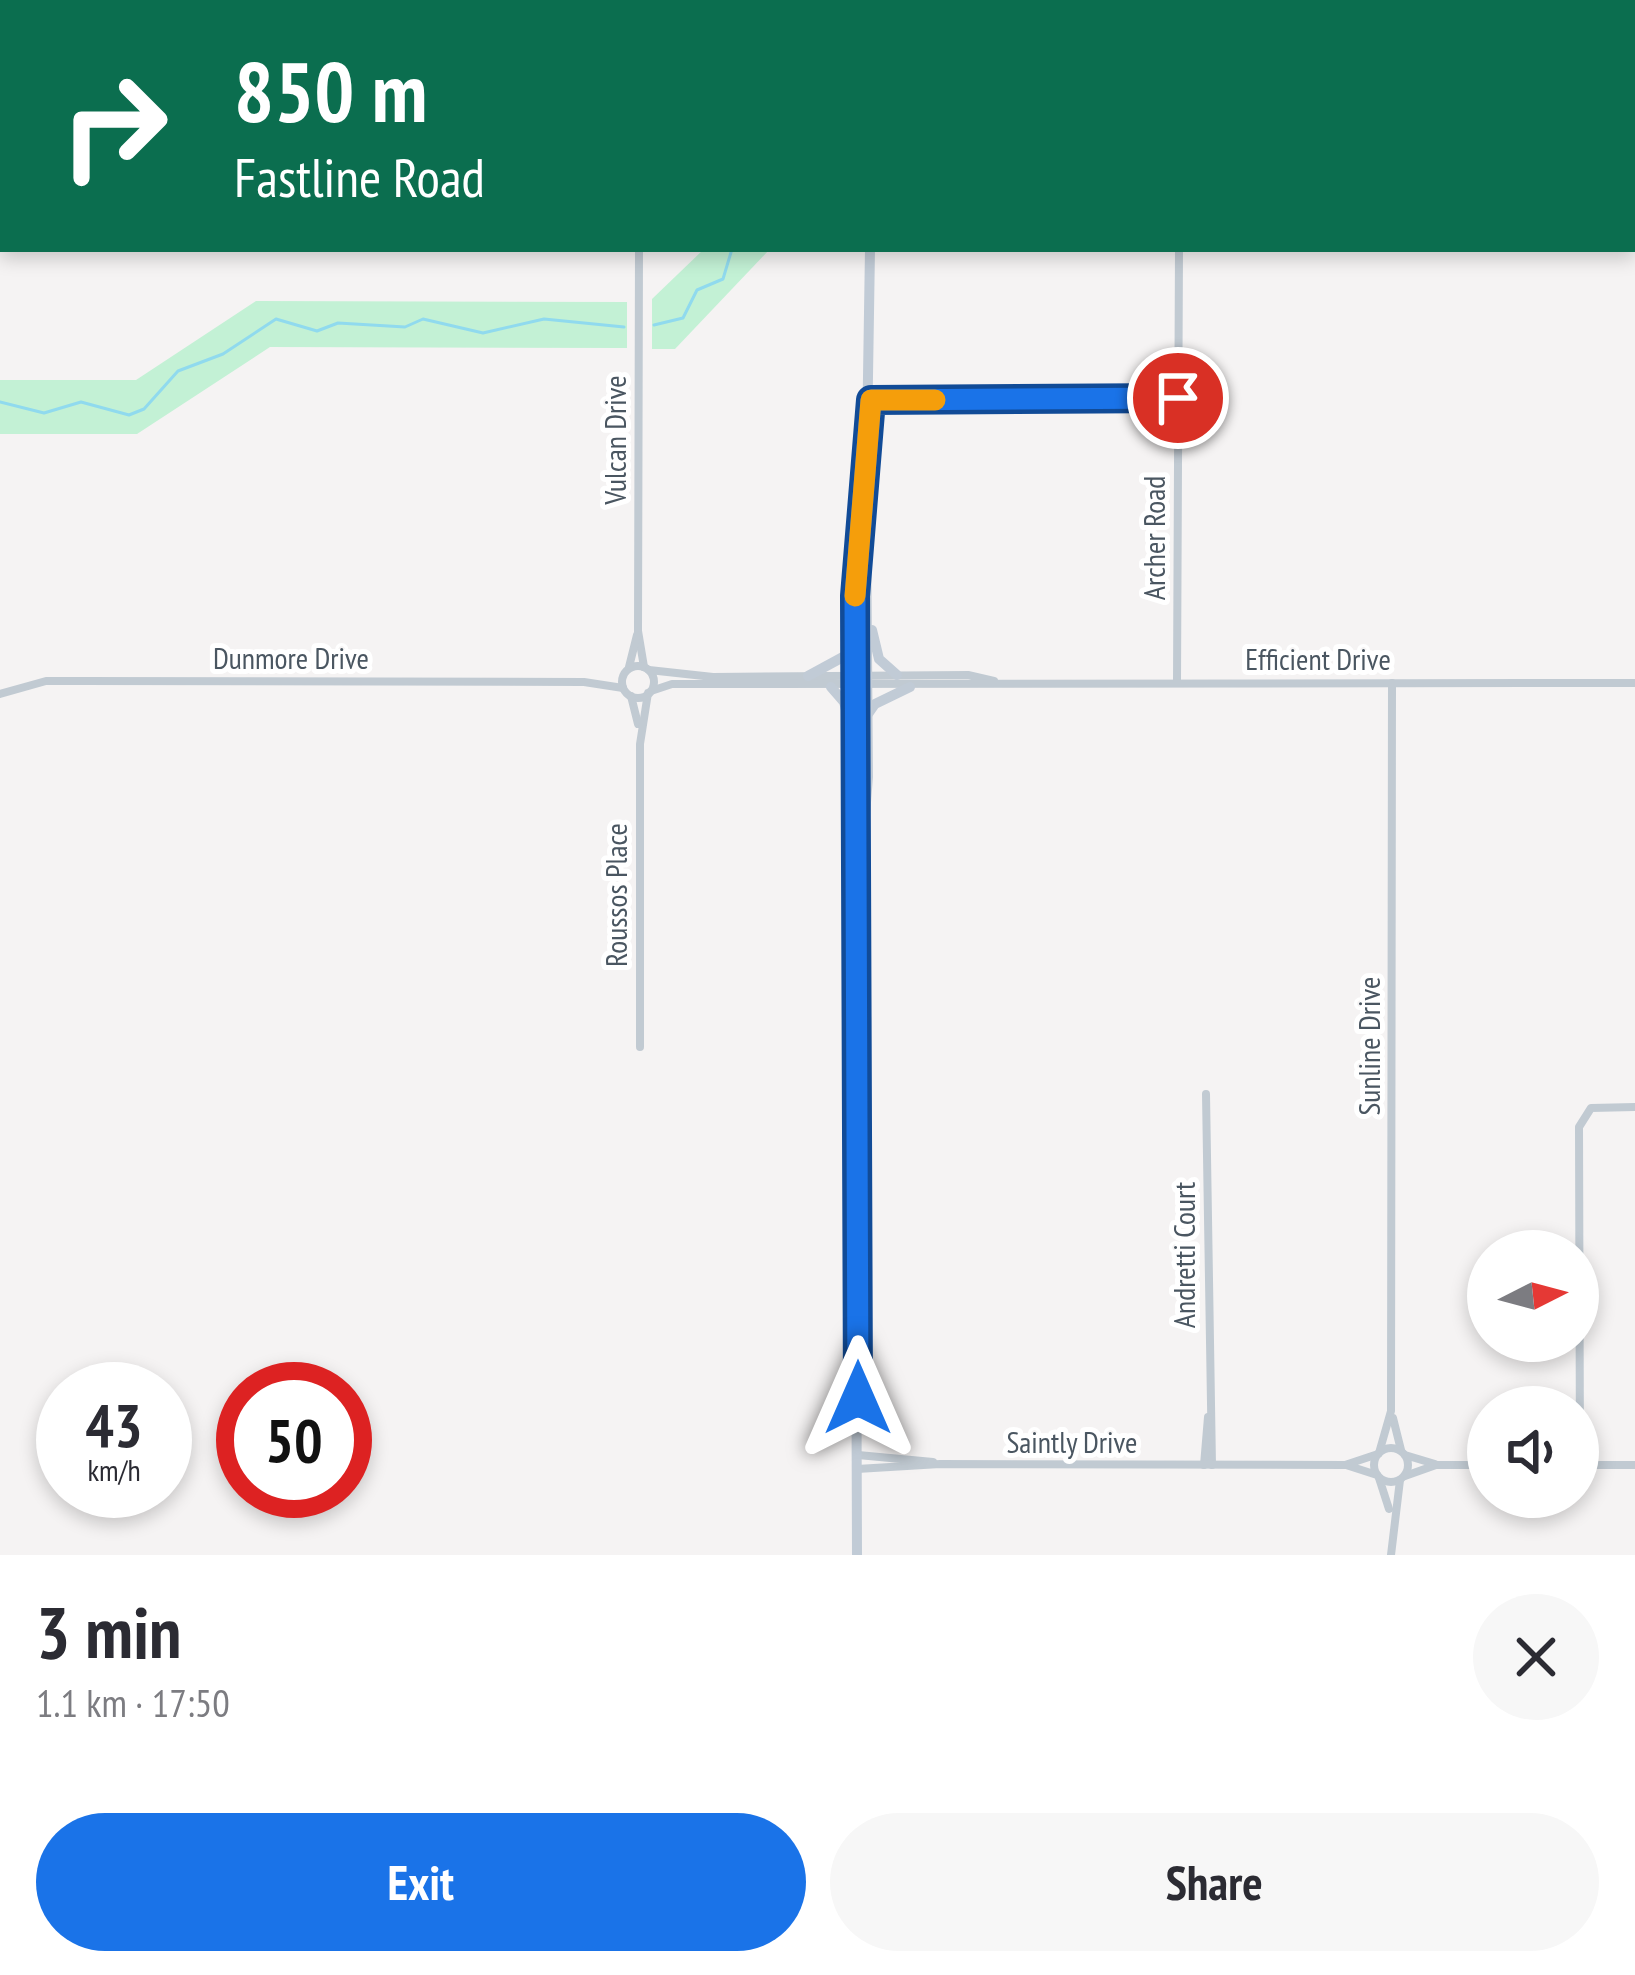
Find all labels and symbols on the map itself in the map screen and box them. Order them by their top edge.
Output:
pin [1127,347,1229,449]
street label: Vulcan Drive [595,375,634,506]
street label: Archer Road [1134,476,1173,600]
street label: Dunmore Drive [213,638,369,677]
street label: Efficient Drive [1245,639,1391,678]
street label: Roussos Place [596,823,635,967]
street label: Sunline Drive [1349,977,1388,1115]
street label: Andretti Court [1164,1181,1203,1328]
north arrow [1467,1230,1599,1362]
position arrow [795,1335,921,1461]
speed limit sign: 50 [216,1362,372,1518]
street label: Saintly Drive [1006,1422,1138,1461]

